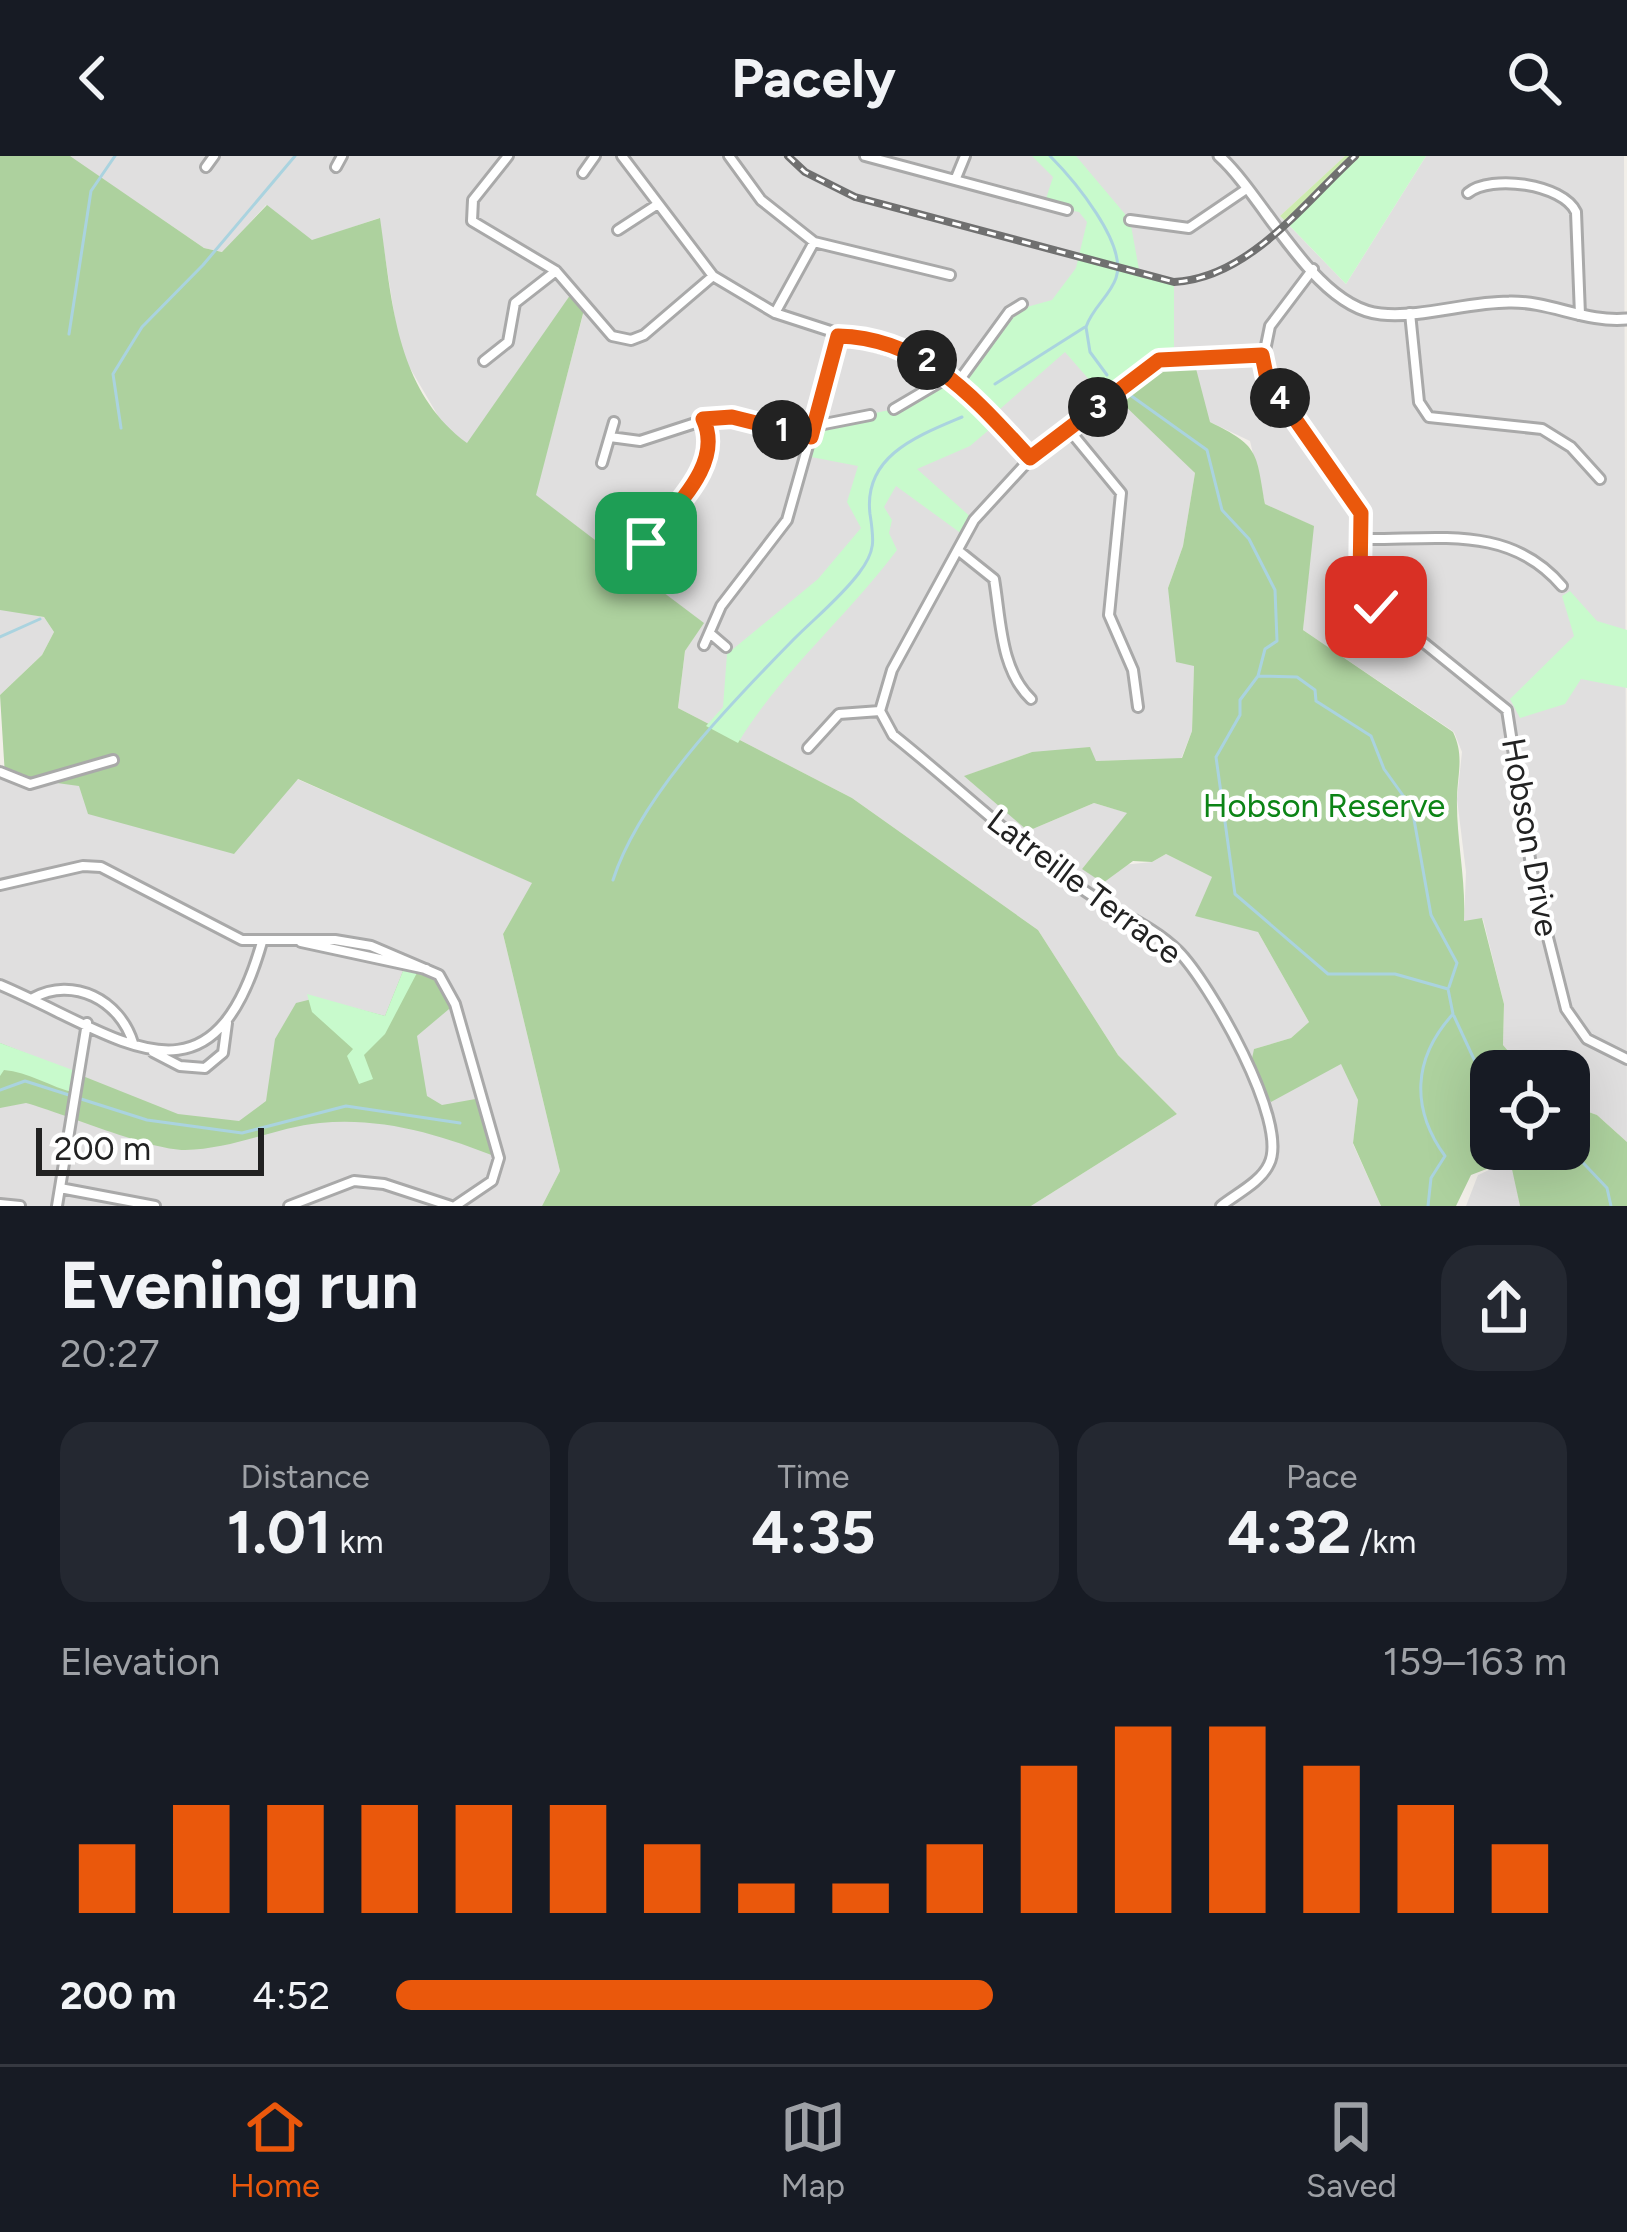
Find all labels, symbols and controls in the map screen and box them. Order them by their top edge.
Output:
icon: back [60,45,126,111]
icon: search [1501,45,1567,111]
text: Pacely [731,46,896,111]
pin: 2 [897,330,957,390]
text: 2 [917,340,937,379]
pin: 4 [1250,368,1310,428]
pin: 3 [1068,377,1128,437]
text: 4 [1270,378,1290,417]
text: 3 [1089,387,1107,426]
pin: 1 [752,400,812,460]
text: 1 [775,410,789,449]
pin [595,492,697,594]
icon: arrive [613,510,679,576]
pin [1325,556,1427,658]
icon: check [1343,574,1409,640]
street label: Hobson Drive [1494,735,1567,939]
park label: Hobson Reserve [1203,786,1445,825]
street label: Latreille Terrace [980,801,1190,972]
map controls [1470,1050,1590,1170]
button: locate [1470,1050,1590,1170]
scale bar [36,1122,264,1175]
text: 200 m [54,1129,151,1168]
text: Evening run [60,1245,419,1325]
button: share [1441,1245,1567,1371]
text: 20:27 [60,1330,159,1377]
text: Distance [241,1457,370,1496]
text: Time [778,1457,849,1496]
text: Pace [1286,1457,1358,1496]
text: 1.01 [227,1496,331,1568]
text: 4:35 [751,1496,876,1568]
text: 4:32 [1227,1496,1351,1568]
text: km [331,1522,383,1561]
text: /km [1351,1522,1416,1561]
text: Elevation [60,1638,220,1685]
text: 159–163 m [1383,1638,1567,1685]
text: 200 m [60,1972,176,2019]
text: 4:52 [252,1972,330,2019]
tab: Home [230,2094,320,2205]
tab: Map [780,2094,846,2205]
tab: Saved [1306,2094,1397,2205]

